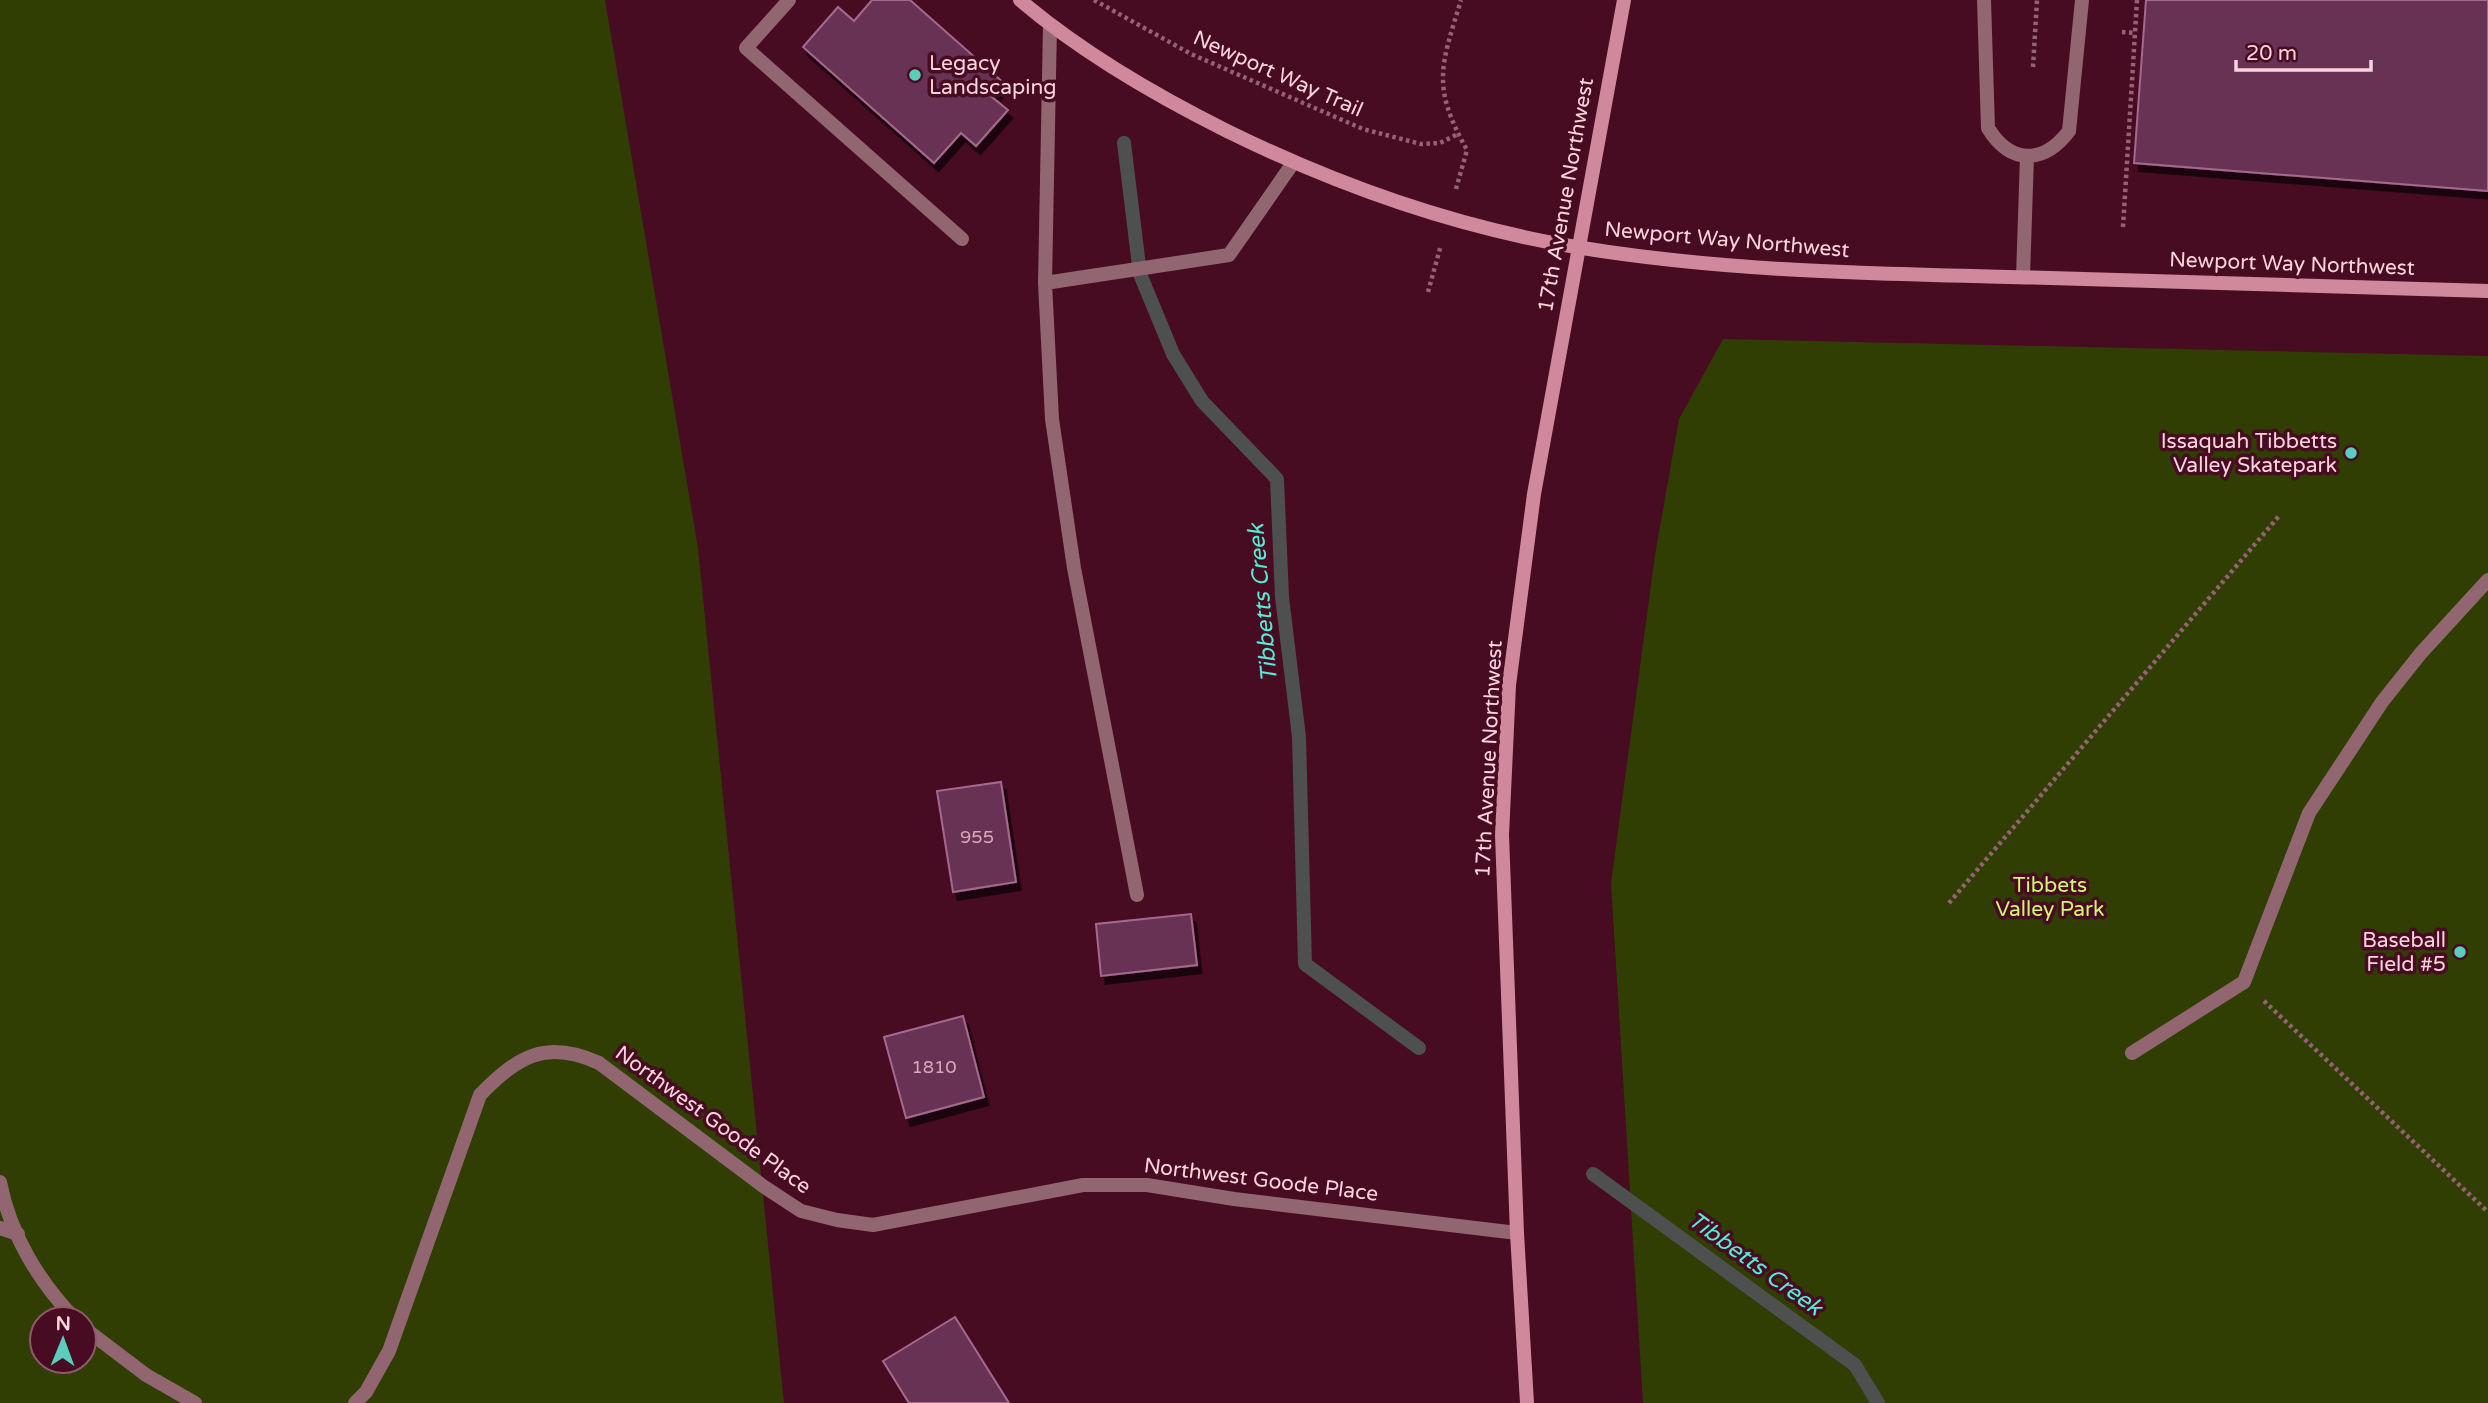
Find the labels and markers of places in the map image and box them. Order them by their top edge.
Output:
place label: Legacy Landscaping [929,51,1057,100]
marker: Legacy Landscaping [907,67,923,83]
place label: Issaquah Tibbetts Valley Skatepark [2161,429,2337,478]
marker: Issaquah Tibbetts Valley Skatepark [2343,445,2359,461]
place label: Baseball Field #5 [2362,928,2446,977]
marker: Baseball Field #5 [2452,944,2468,960]

